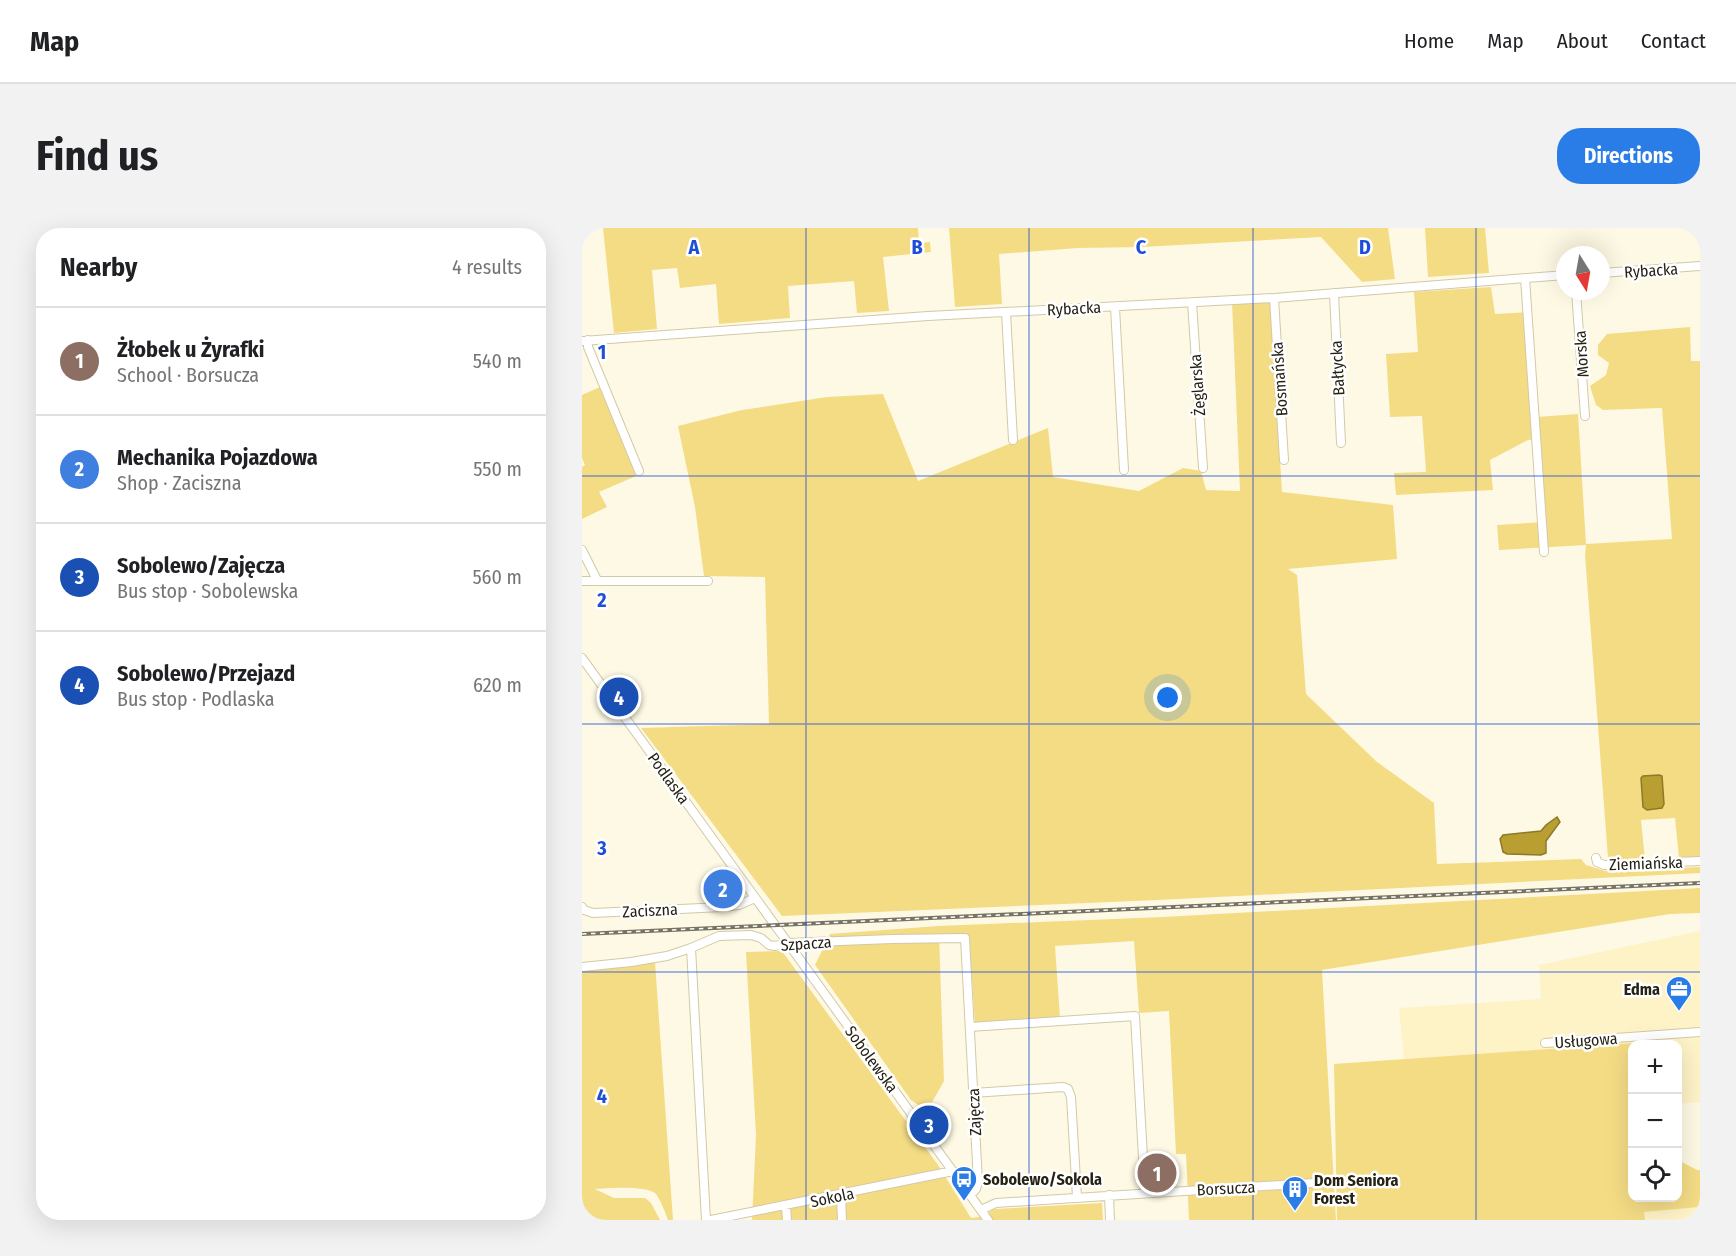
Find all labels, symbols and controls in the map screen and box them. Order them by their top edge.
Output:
text: Map [30,25,79,58]
text: Home [1404,28,1454,54]
text: Map [1487,28,1524,54]
text: About [1557,28,1608,54]
text: Contact [1641,28,1706,54]
button: Directions [1557,128,1700,184]
text: Find us [36,131,158,181]
text: A [688,235,701,259]
text: B [911,235,923,259]
text: C [1136,235,1147,259]
text: D [1359,235,1371,259]
north arrow [1556,246,1610,300]
text: Nearby [60,252,137,283]
text: 4 results [452,255,522,279]
street label: Rybacka [1623,259,1679,282]
street label: Rybacka [1047,298,1102,319]
street label: Morska [1570,330,1593,378]
text: Żłobek u Żyrafki [117,336,264,363]
text: 1 [598,340,606,364]
street label: Bałtycka [1327,340,1348,396]
street label: Bosmańska [1267,341,1292,417]
text: 1 [75,349,84,373]
text: 540 m [473,349,522,373]
street label: Żeglarska [1186,353,1209,416]
text: School · Borsucza [117,363,259,387]
text: Mechanika Pojazdowa [117,444,318,471]
text: 2 [75,457,84,481]
text: 550 m [473,457,522,481]
text: Shop · Zaciszna [117,471,242,495]
text: Sobolewo/Zajęcza [117,552,285,579]
text: 3 [75,565,84,589]
text: 560 m [472,565,522,589]
text: Bus stop · Sobolewska [117,579,298,603]
text: 2 [596,588,607,612]
text: Sobolewo/Przejazd [117,660,295,687]
text: 4 [74,673,85,697]
text: 620 m [473,673,522,697]
pin: 4 [600,674,639,720]
your location [1153,683,1182,712]
text: Bus stop · Podlaska [117,687,275,711]
street label: Podlaska [644,749,694,808]
text: 3 [596,836,607,860]
street label: Ziemiańska [1609,853,1683,874]
pin: 2 [704,866,742,912]
street label: Zaciszna [622,900,678,921]
street label: Szpacza [780,932,832,955]
office icon: Edma [1664,974,1694,1012]
place label: Edma [1624,980,1660,999]
street label: Sobolewska [841,1022,902,1096]
street label: Usługowa [1554,1029,1618,1052]
map controls [1628,1040,1682,1202]
button: + [1628,1040,1682,1094]
text: 4 [597,1084,607,1108]
street label: Zajęcza [964,1087,985,1136]
button: − [1628,1094,1682,1148]
pin: 3 [910,1102,948,1148]
button: locate [1628,1148,1682,1202]
pin: 1 [1138,1150,1176,1196]
bus stop icon: Sobolewo/Sokola [949,1164,979,1202]
place label: Sobolewo/Sokola [983,1170,1102,1189]
place label: Dom Seniora Forest [1314,1171,1398,1208]
building icon: Dom Seniora Forest [1280,1174,1310,1212]
street label: Borsucza [1196,1177,1256,1200]
street label: Sokola [809,1184,856,1211]

